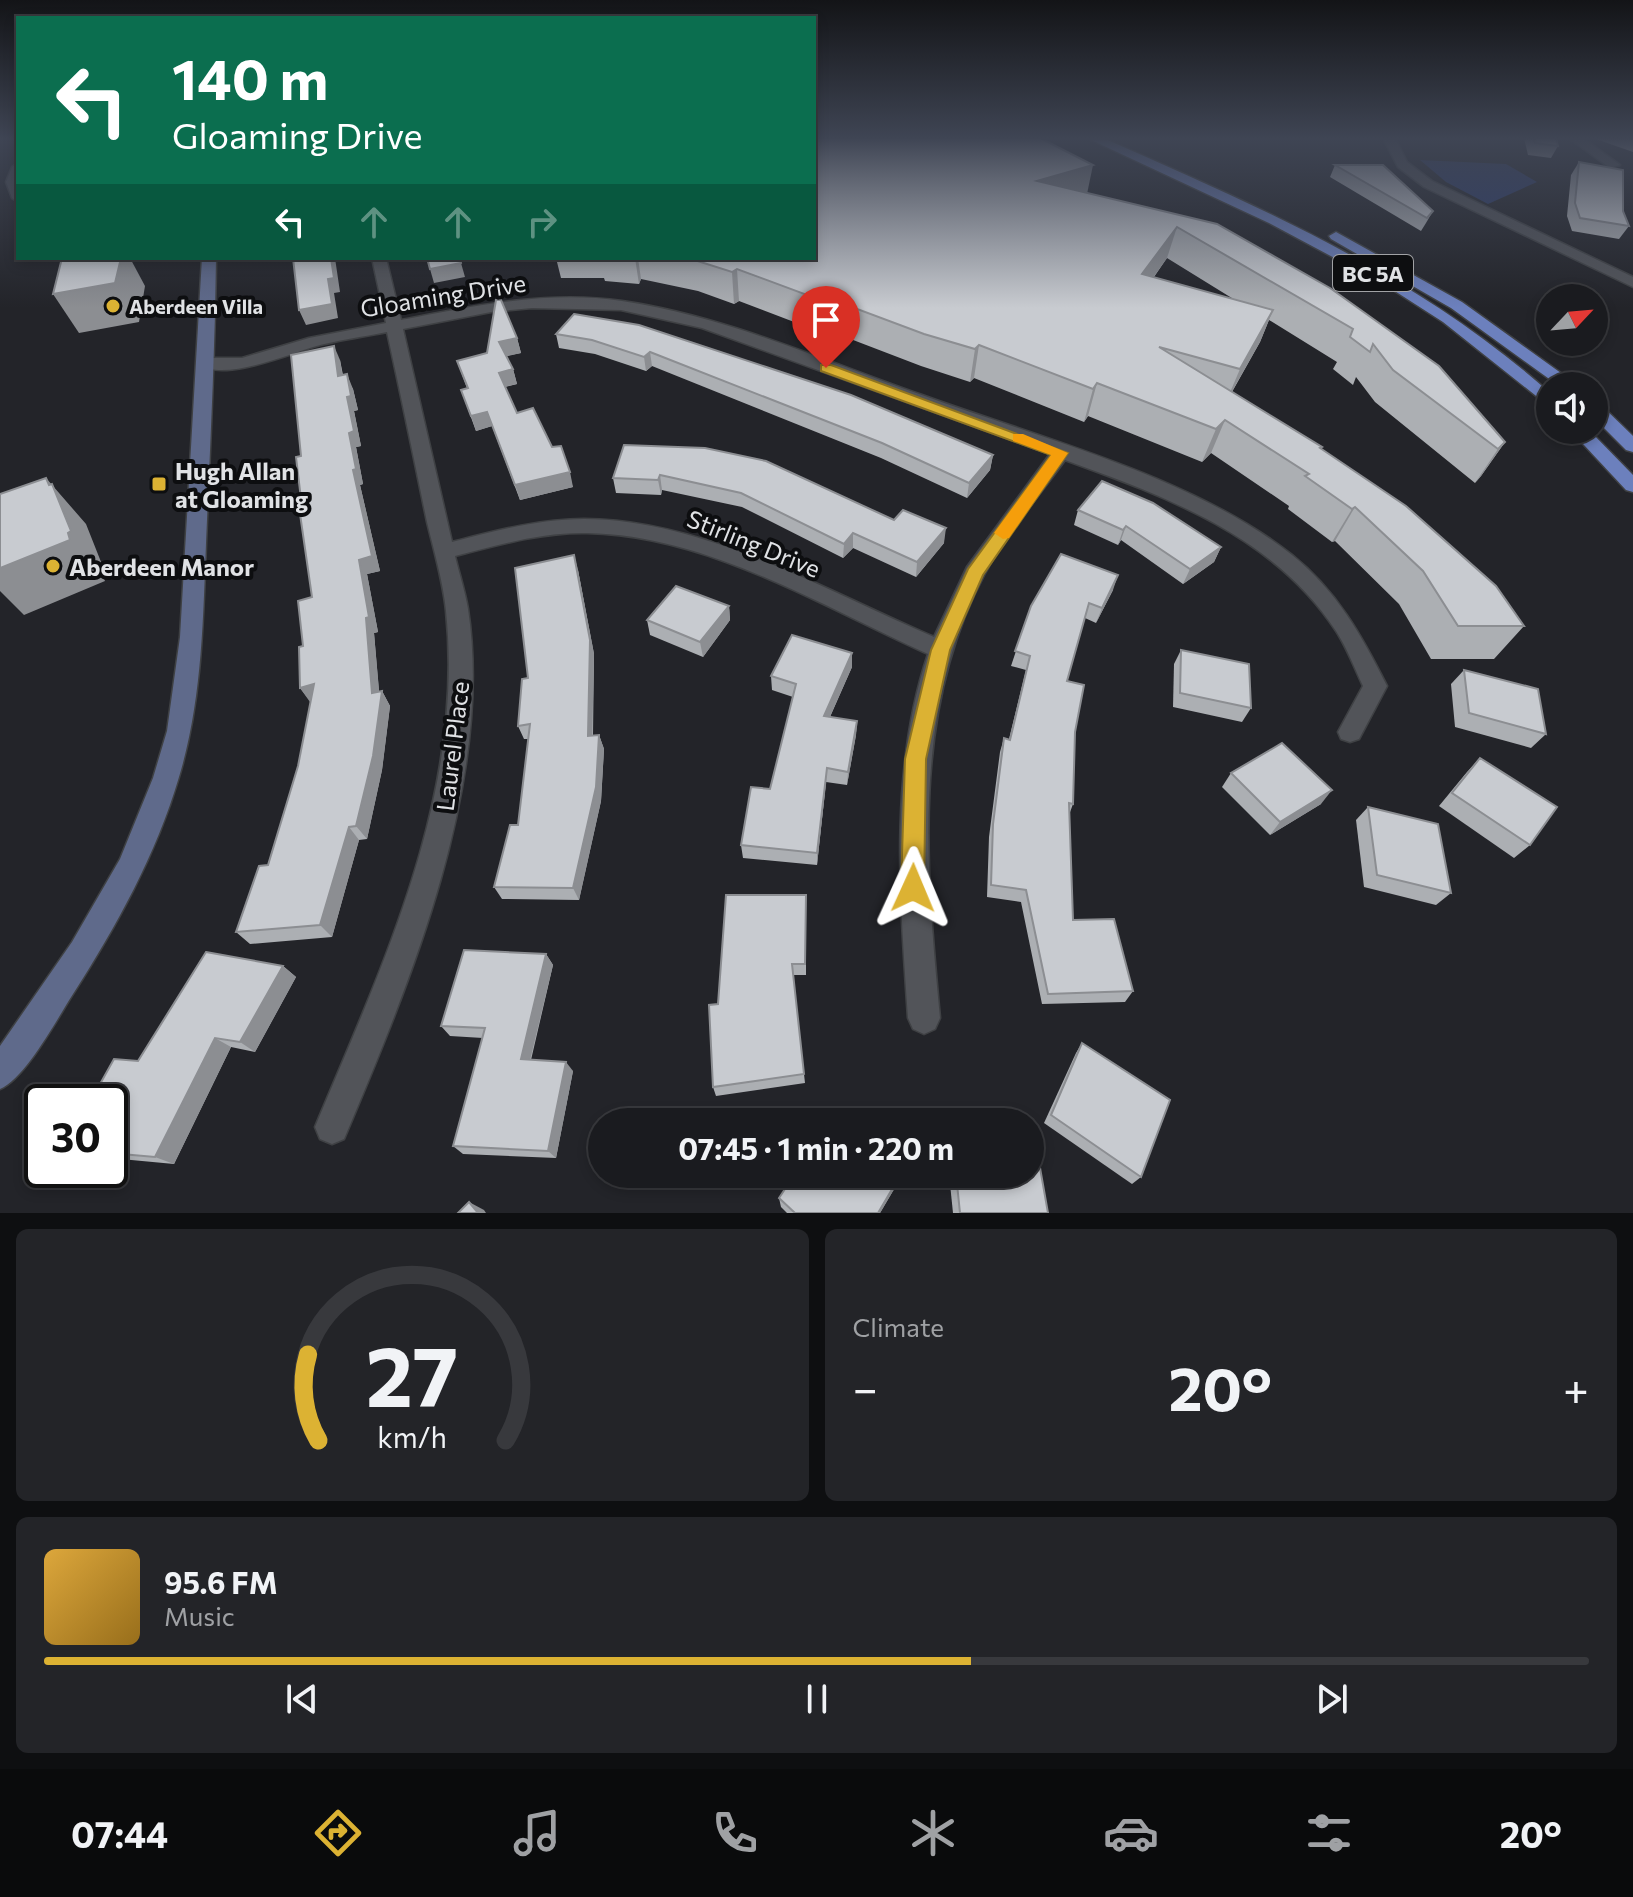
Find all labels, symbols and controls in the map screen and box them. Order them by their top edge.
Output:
text: 140 m [172,43,328,112]
icon: left [40,48,144,152]
text: Gloaming Drive [172,112,423,156]
icon: left [268,200,312,244]
icon: ahead [352,200,396,244]
icon: ahead [436,200,480,244]
icon: right [520,200,564,244]
road number: BC 5A [1333,255,1413,291]
street label: Gloaming Drive [358,268,528,322]
north arrow [1536,284,1608,356]
map controls [1536,284,1608,444]
pin [792,286,860,368]
place label: Aberdeen Villa [129,294,263,318]
marker: Aberdeen Villa [104,297,122,315]
icon: arrive [804,298,848,342]
button: sound [1536,372,1608,444]
place label: Hugh Allan at Gloaming [175,456,308,513]
marker: Hugh Allan at Gloaming [150,475,168,493]
street label: Stirling Drive [683,503,825,583]
place label: Aberdeen Manor [69,552,254,581]
marker: Aberdeen Manor [44,557,62,575]
street label: Laurel Place [430,679,474,813]
position arrow [871,846,955,930]
speed limit sign: 30 [24,1084,128,1188]
text: 07:45 · 1 min · 220 m [678,1129,954,1166]
text: Climate [853,1311,944,1342]
text: 27 [366,1322,459,1424]
text: 20° [1169,1350,1272,1423]
text: − [853,1360,878,1414]
text: + [1563,1360,1589,1414]
text: km/h [377,1419,447,1454]
text: 95.6 FM [164,1563,278,1600]
text: Music [164,1600,235,1631]
icon: previous [280,1677,324,1721]
icon: pause [795,1677,839,1721]
icon: next [1310,1677,1354,1721]
icon: directions [310,1805,366,1861]
icon: music [509,1805,565,1861]
icon: phone [707,1805,763,1861]
icon: climate [905,1805,961,1861]
icon: car [1103,1805,1159,1861]
icon: filters [1301,1805,1357,1861]
text: 07:44 [71,1811,168,1855]
text: 20° [1500,1811,1562,1855]

